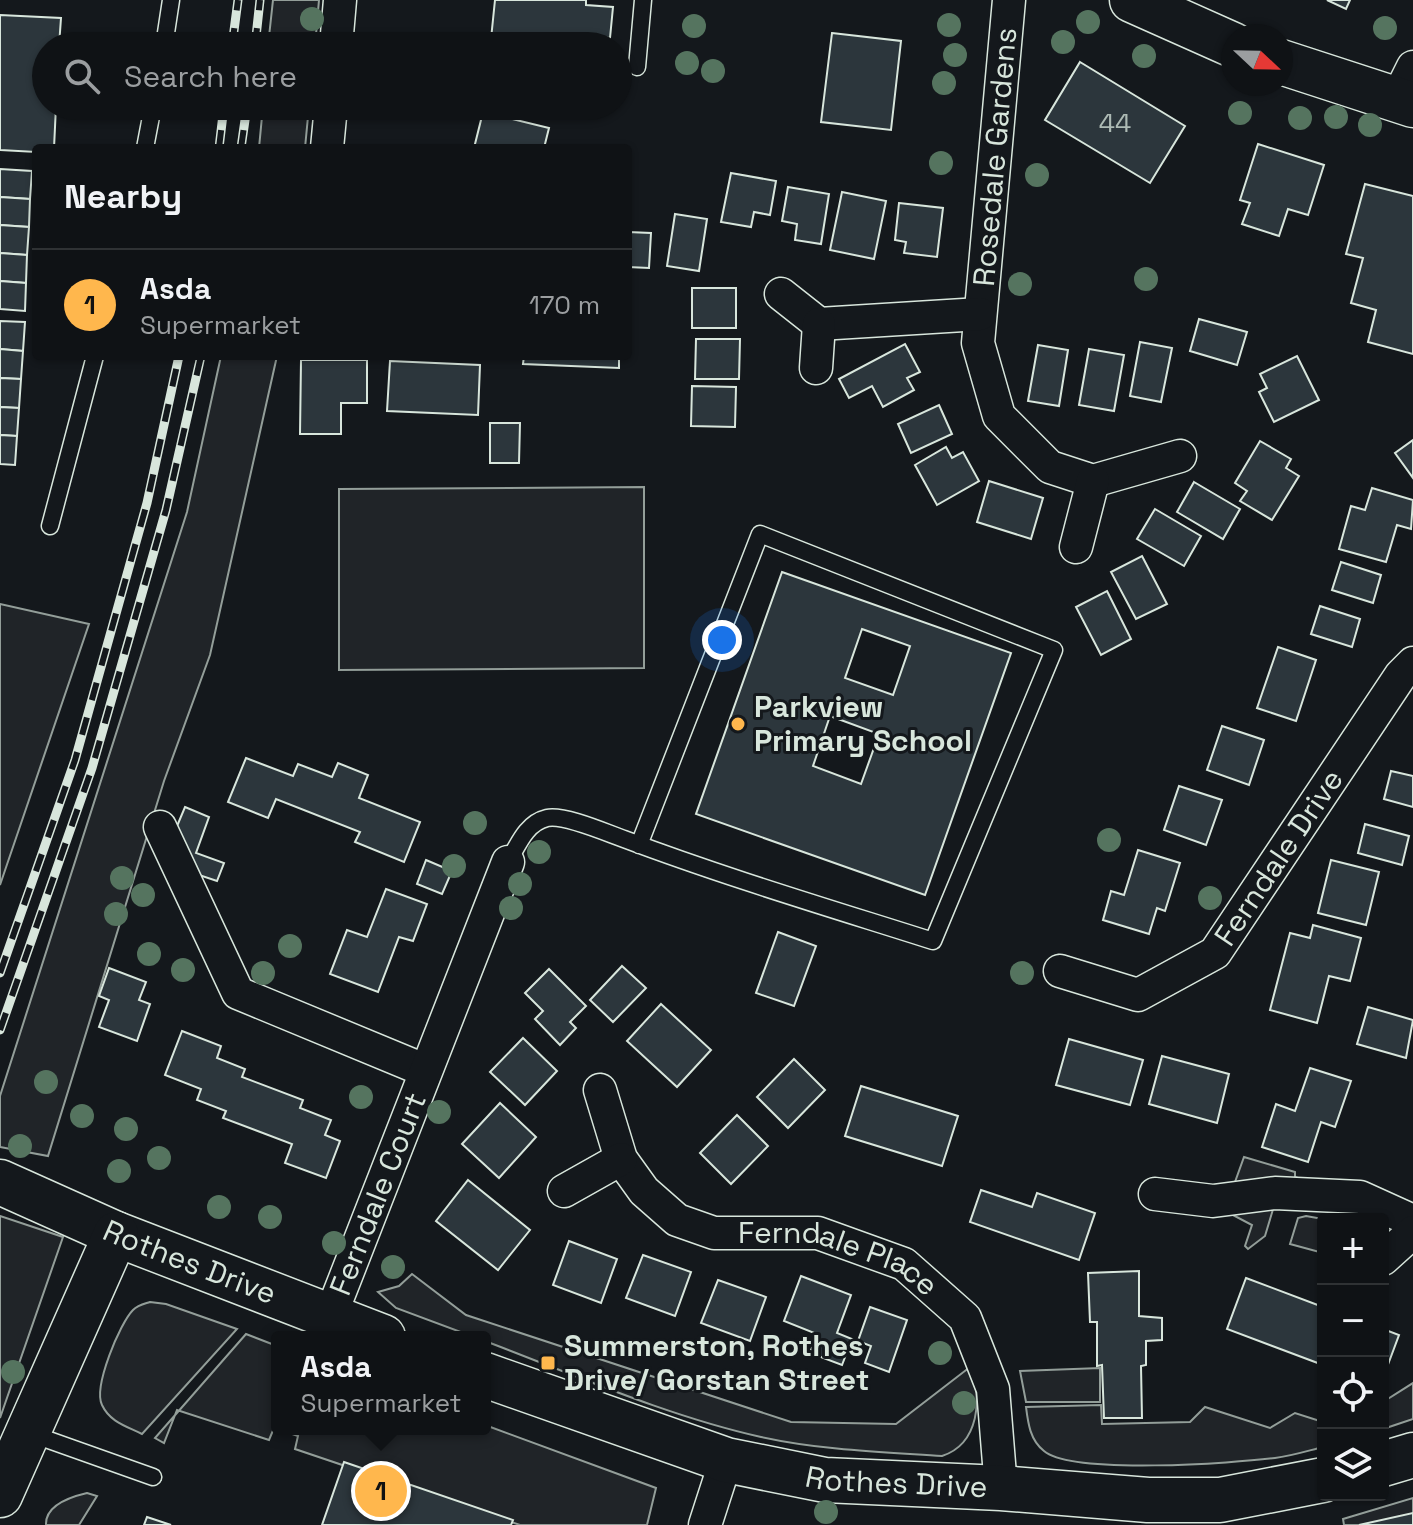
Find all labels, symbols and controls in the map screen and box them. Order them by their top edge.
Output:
north arrow [1221,24,1293,96]
street label: Rosedale Gardens [964,26,1025,288]
search box [32,32,632,120]
icon: search [60,54,104,98]
text: Search here [124,57,297,96]
house number: 44 [1099,106,1131,140]
text: Nearby [64,175,182,218]
text: Asda [140,269,211,308]
text: 1 [84,288,96,322]
text: 170 m [529,288,600,322]
text: Supermarket [140,308,301,342]
your location [702,620,742,660]
place label: Parkview Primary School [754,687,972,760]
marker: Parkview Primary School [729,715,747,733]
street label: Ferndale Drive [1205,761,1352,953]
street label: Ferndale Court [320,1087,435,1301]
street label: Rothes Drive [97,1211,282,1313]
street label: Ferndale Place [738,1213,947,1304]
map controls [1317,1213,1389,1501]
button: + [1317,1213,1389,1285]
button: − [1317,1285,1389,1357]
place label: Summerston, Rothes Drive/ Gorstan Street [564,1326,869,1399]
popup [271,1331,491,1435]
text: Asda [300,1347,372,1386]
marker: Summerston, Rothes Drive/ Gorstan Street [539,1354,557,1372]
button: locate [1317,1357,1389,1429]
text: Supermarket [300,1386,462,1420]
button: layers [1317,1429,1389,1501]
street label: Rothes Drive [802,1456,988,1506]
pin: 1 [355,1461,407,1521]

